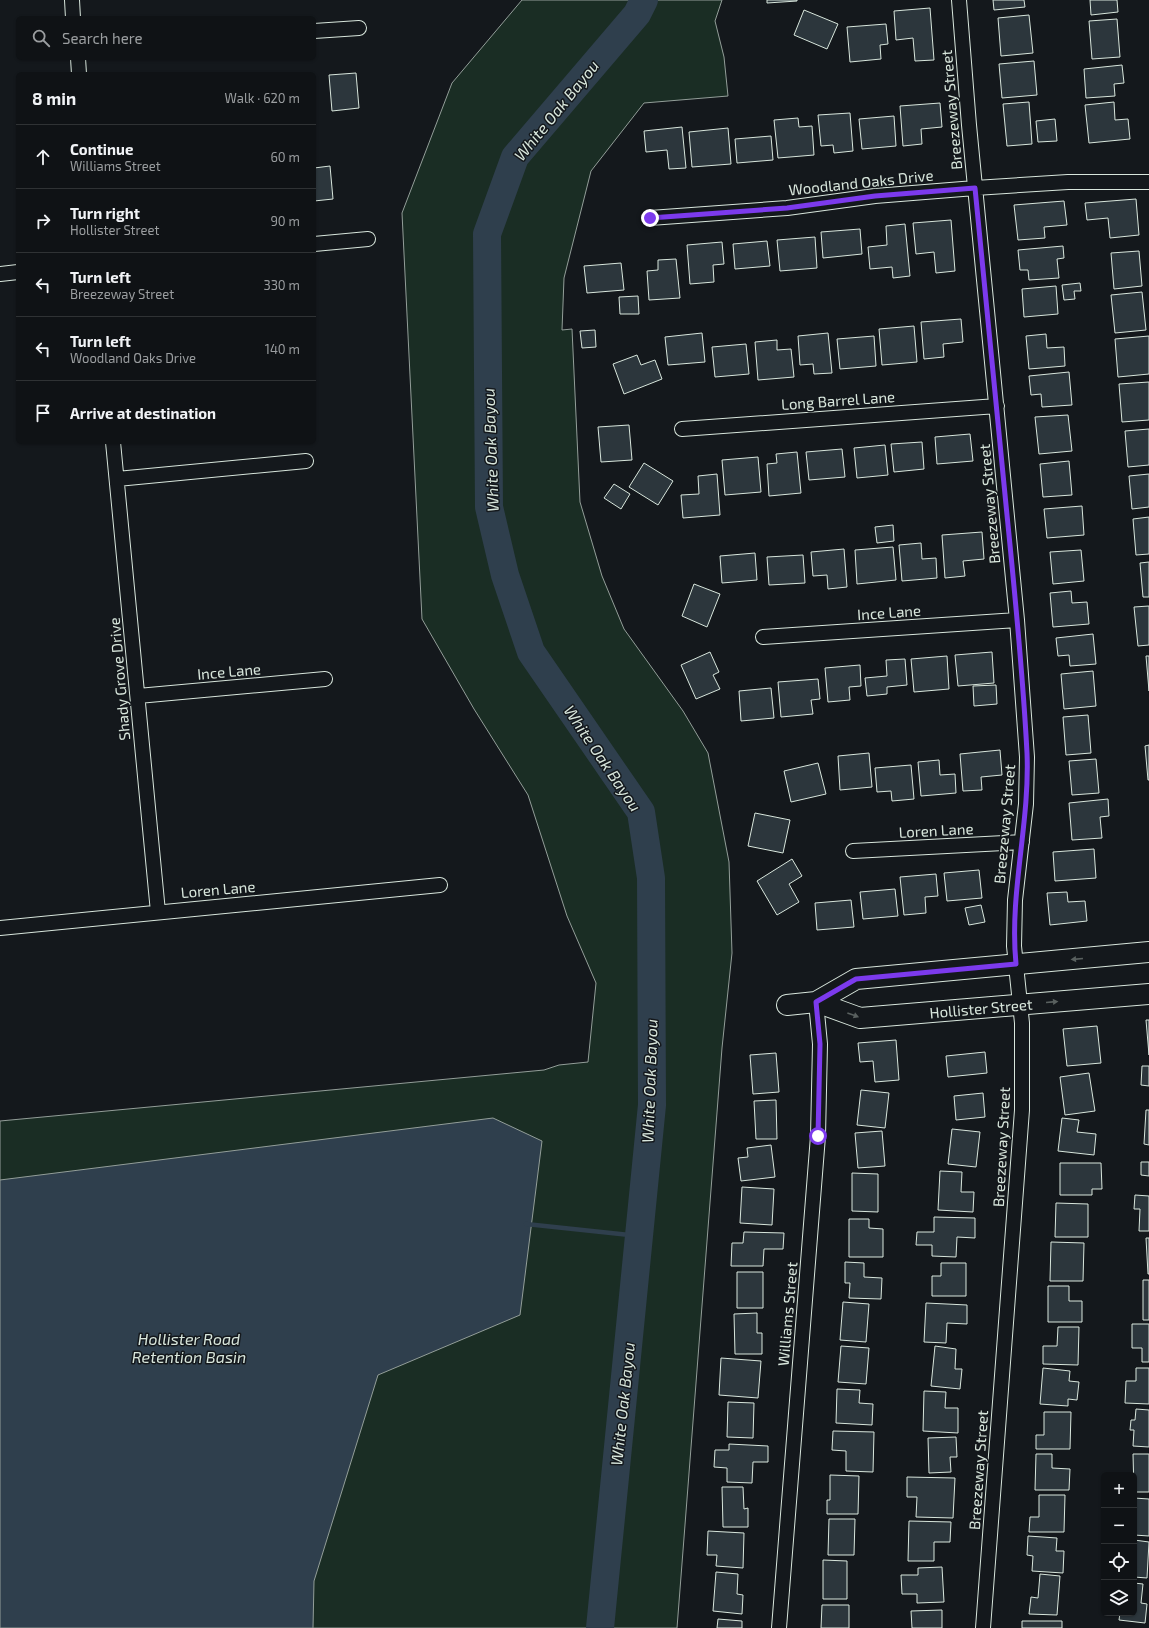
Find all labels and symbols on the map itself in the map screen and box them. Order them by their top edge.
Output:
street label: Breezeway Street [937,49,965,171]
water label: White Oak Bayou [510,56,603,165]
street label: Woodland Oaks Drive [788,165,934,199]
route end [641,209,659,227]
street label: Long Barrel Lane [780,387,896,413]
water label: White Oak Bayou [478,388,503,512]
street label: Breezeway Street [975,443,1003,565]
street label: Ince Lane [856,601,922,623]
street label: Shady Grove Drive [105,617,133,741]
street label: Ince Lane [196,659,262,683]
water label: White Oak Bayou [560,701,646,815]
street label: Breezeway Street [990,763,1018,885]
street label: Loren Lane [898,819,974,841]
street label: Loren Lane [180,877,256,901]
one-way arrow [1071,955,1083,962]
street label: Hollister Street [929,995,1034,1021]
one-way arrow [1046,999,1058,1006]
one-way arrow [847,1013,859,1019]
water label: White Oak Bayou [637,1019,662,1143]
street label: Breezeway Street [989,1086,1013,1207]
route start [809,1127,827,1145]
street label: Williams Street [773,1261,801,1367]
water label: Hollister Road Retention Basin [132,1329,246,1366]
water label: White Oak Bayou [606,1341,639,1467]
street label: Breezeway Street [965,1409,991,1531]

